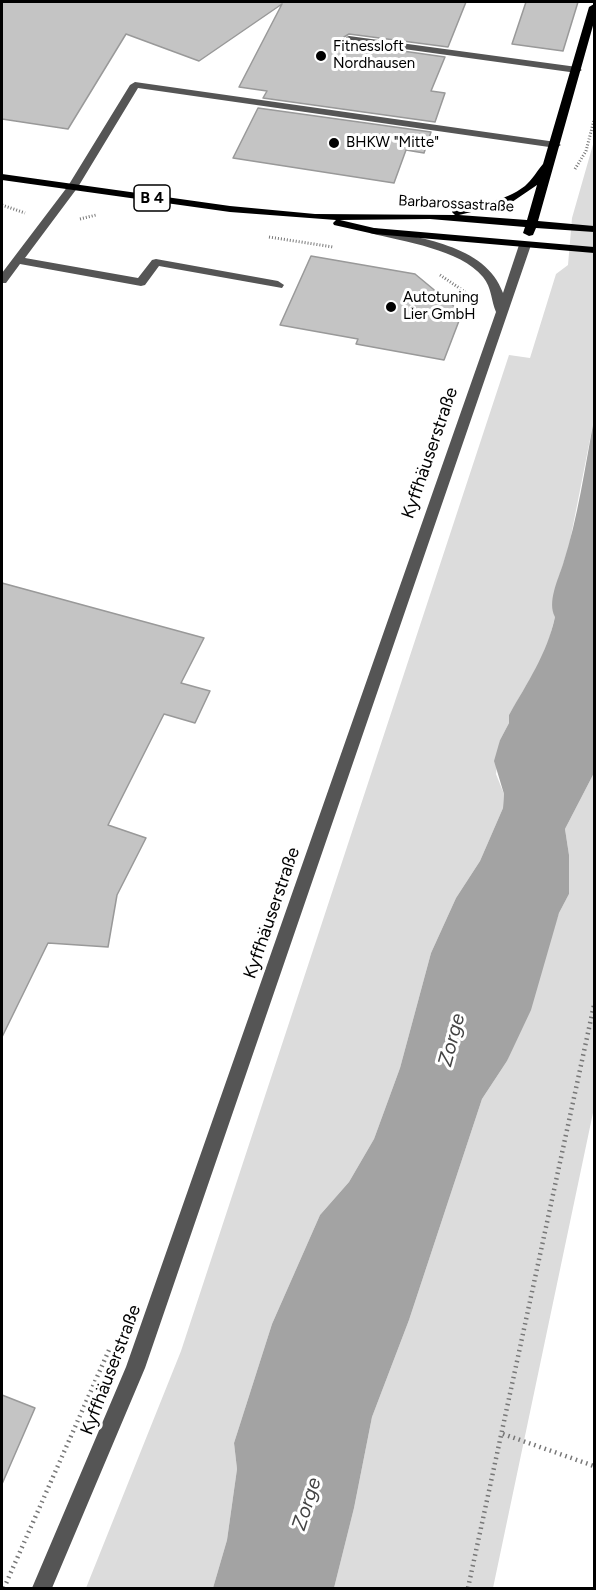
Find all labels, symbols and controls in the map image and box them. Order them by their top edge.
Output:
place label: Fitnessloft Nordhausen [333,38,415,73]
marker: Fitnessloft Nordhausen [314,49,328,63]
place label: BHKW "Mitte" [346,134,439,152]
marker: BHKW "Mitte" [327,136,341,150]
road number: B 4 [134,185,170,211]
street label: Barbarossastraße [398,192,514,216]
place label: Autotuning Lier GmbH [403,289,479,324]
marker: Autotuning Lier GmbH [384,300,398,314]
street label: Kyffhäuserstraße [397,384,463,522]
street label: Kyffhäuserstraße [239,844,305,982]
water label: Zorge [433,1011,471,1069]
street label: Kyffhäuserstraße [76,1302,146,1438]
water label: Zorge [287,1475,327,1533]

